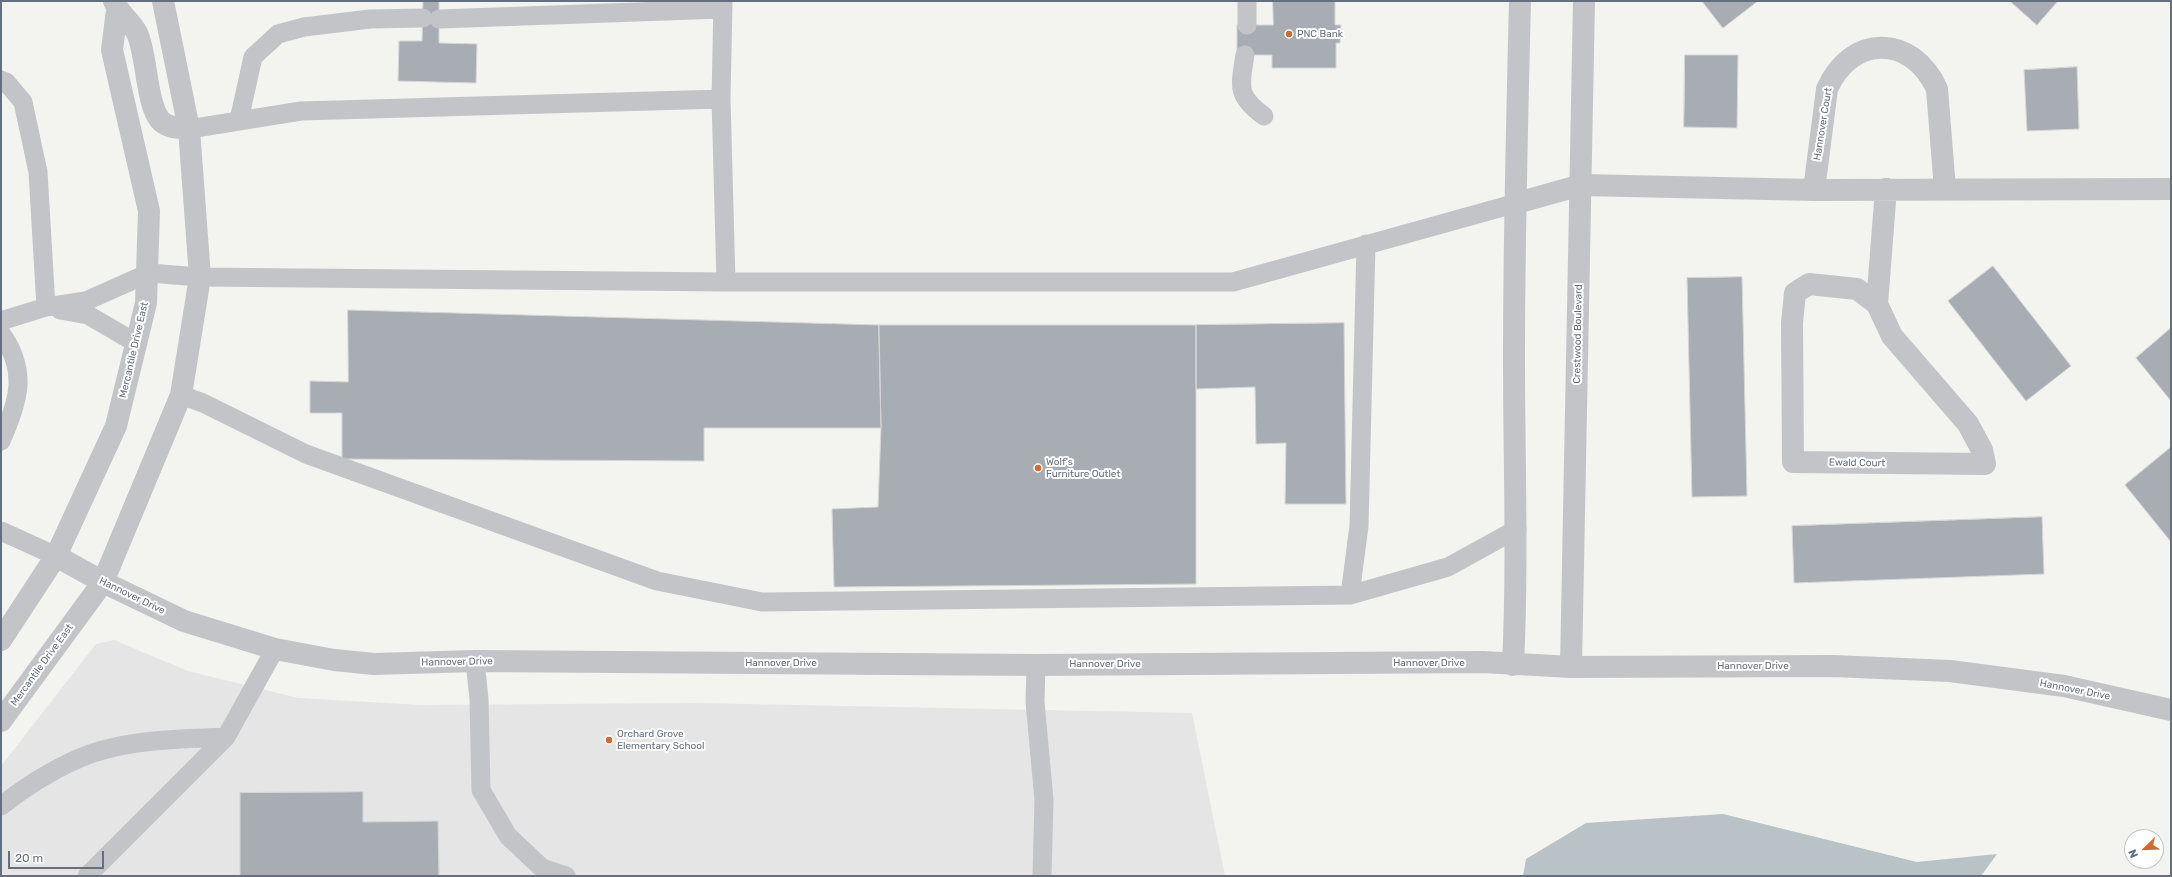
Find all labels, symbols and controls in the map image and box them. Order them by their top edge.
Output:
place label: PNC Bank [1297,28,1343,40]
marker: PNC Bank [1284,29,1294,39]
street label: Hannover Court [1811,87,1835,161]
street label: Crestwood Boulevard [1571,284,1585,384]
street label: Mercantile Drive East [117,301,151,399]
place label: Wolf's Furniture Outlet [1046,456,1120,480]
street label: Ewald Court [1829,457,1885,469]
marker: Wolf's Furniture Outlet [1033,463,1043,473]
street label: Hannover Drive [97,575,167,617]
street label: Mercantile Drive East [8,622,76,708]
street label: Hannover Drive [421,655,493,669]
street label: Hannover Drive [745,657,817,669]
street label: Hannover Drive [1393,657,1465,669]
street label: Hannover Drive [1069,658,1141,670]
street label: Hannover Drive [1717,660,1789,672]
street label: Hannover Drive [2039,677,2111,703]
place label: Orchard Grove Elementary School [617,728,705,752]
marker: Orchard Grove Elementary School [604,735,614,745]
north arrow [2124,829,2164,869]
scale bar [10,843,106,869]
text: N [2126,847,2141,860]
text: 20 m [15,851,43,865]

